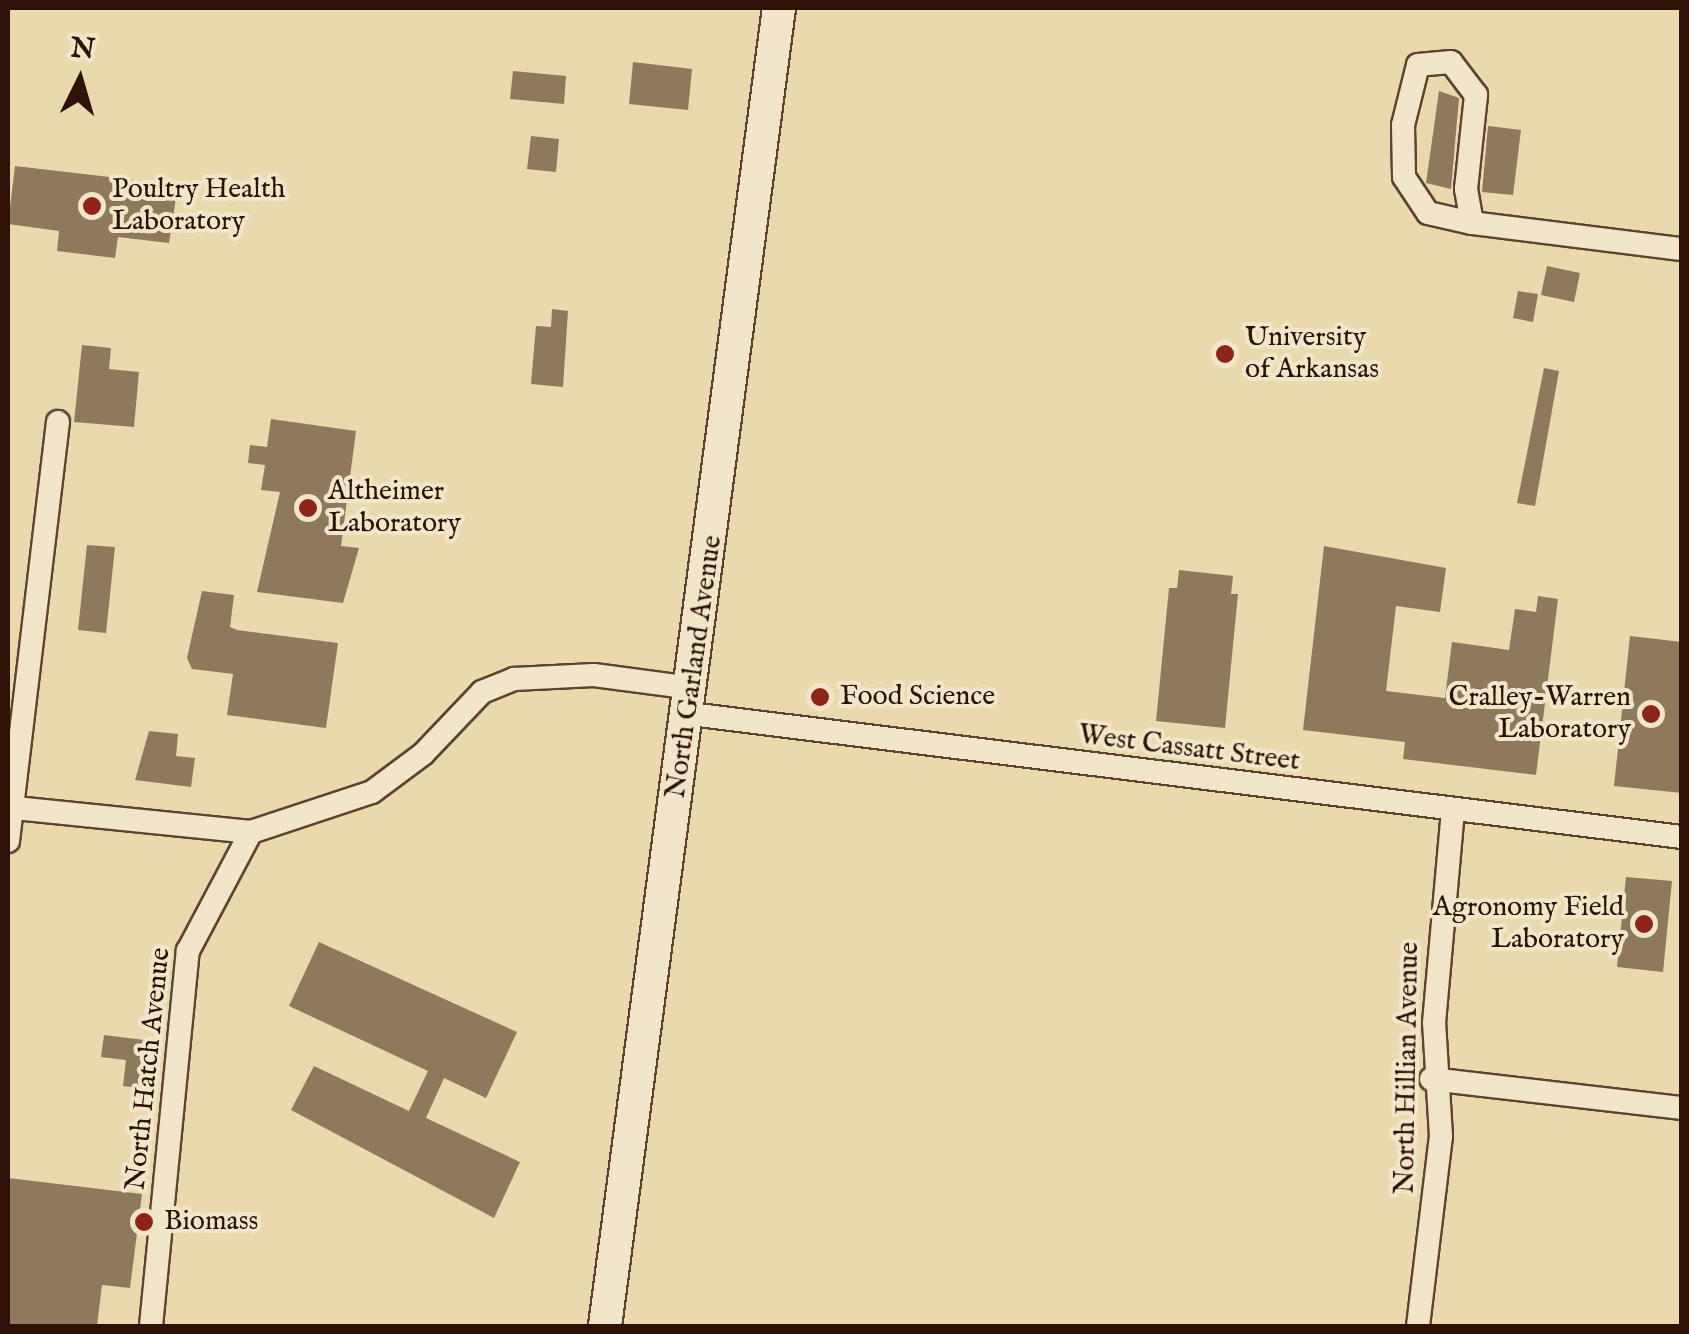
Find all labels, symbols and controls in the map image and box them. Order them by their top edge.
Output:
north arrow [30,30,130,130]
text: N [69,31,96,68]
place label: Poultry Health Laboratory [112,173,285,239]
marker: Poultry Health Laboratory [81,195,103,217]
place label: University of Arkansas [1245,321,1379,387]
marker: University of Arkansas [1214,343,1236,365]
place label: Altheimer Laboratory [328,475,461,541]
marker: Altheimer Laboratory [297,497,319,519]
street label: North Garland Avenue [660,533,730,801]
place label: Food Science [840,680,995,714]
place label: Cralley-Warren Laboratory [1448,681,1631,747]
marker: Food Science [809,686,831,708]
marker: Cralley-Warren Laboratory [1640,703,1662,725]
street label: West Cassatt Street [1077,719,1301,779]
place label: Agronomy Field Laboratory [1433,891,1624,957]
marker: Agronomy Field Laboratory [1633,913,1655,935]
street label: North Hillian Avenue [1389,942,1427,1194]
street label: North Hatch Avenue [120,946,178,1192]
place label: Biomass [164,1205,258,1239]
marker: Biomass [133,1211,155,1233]

